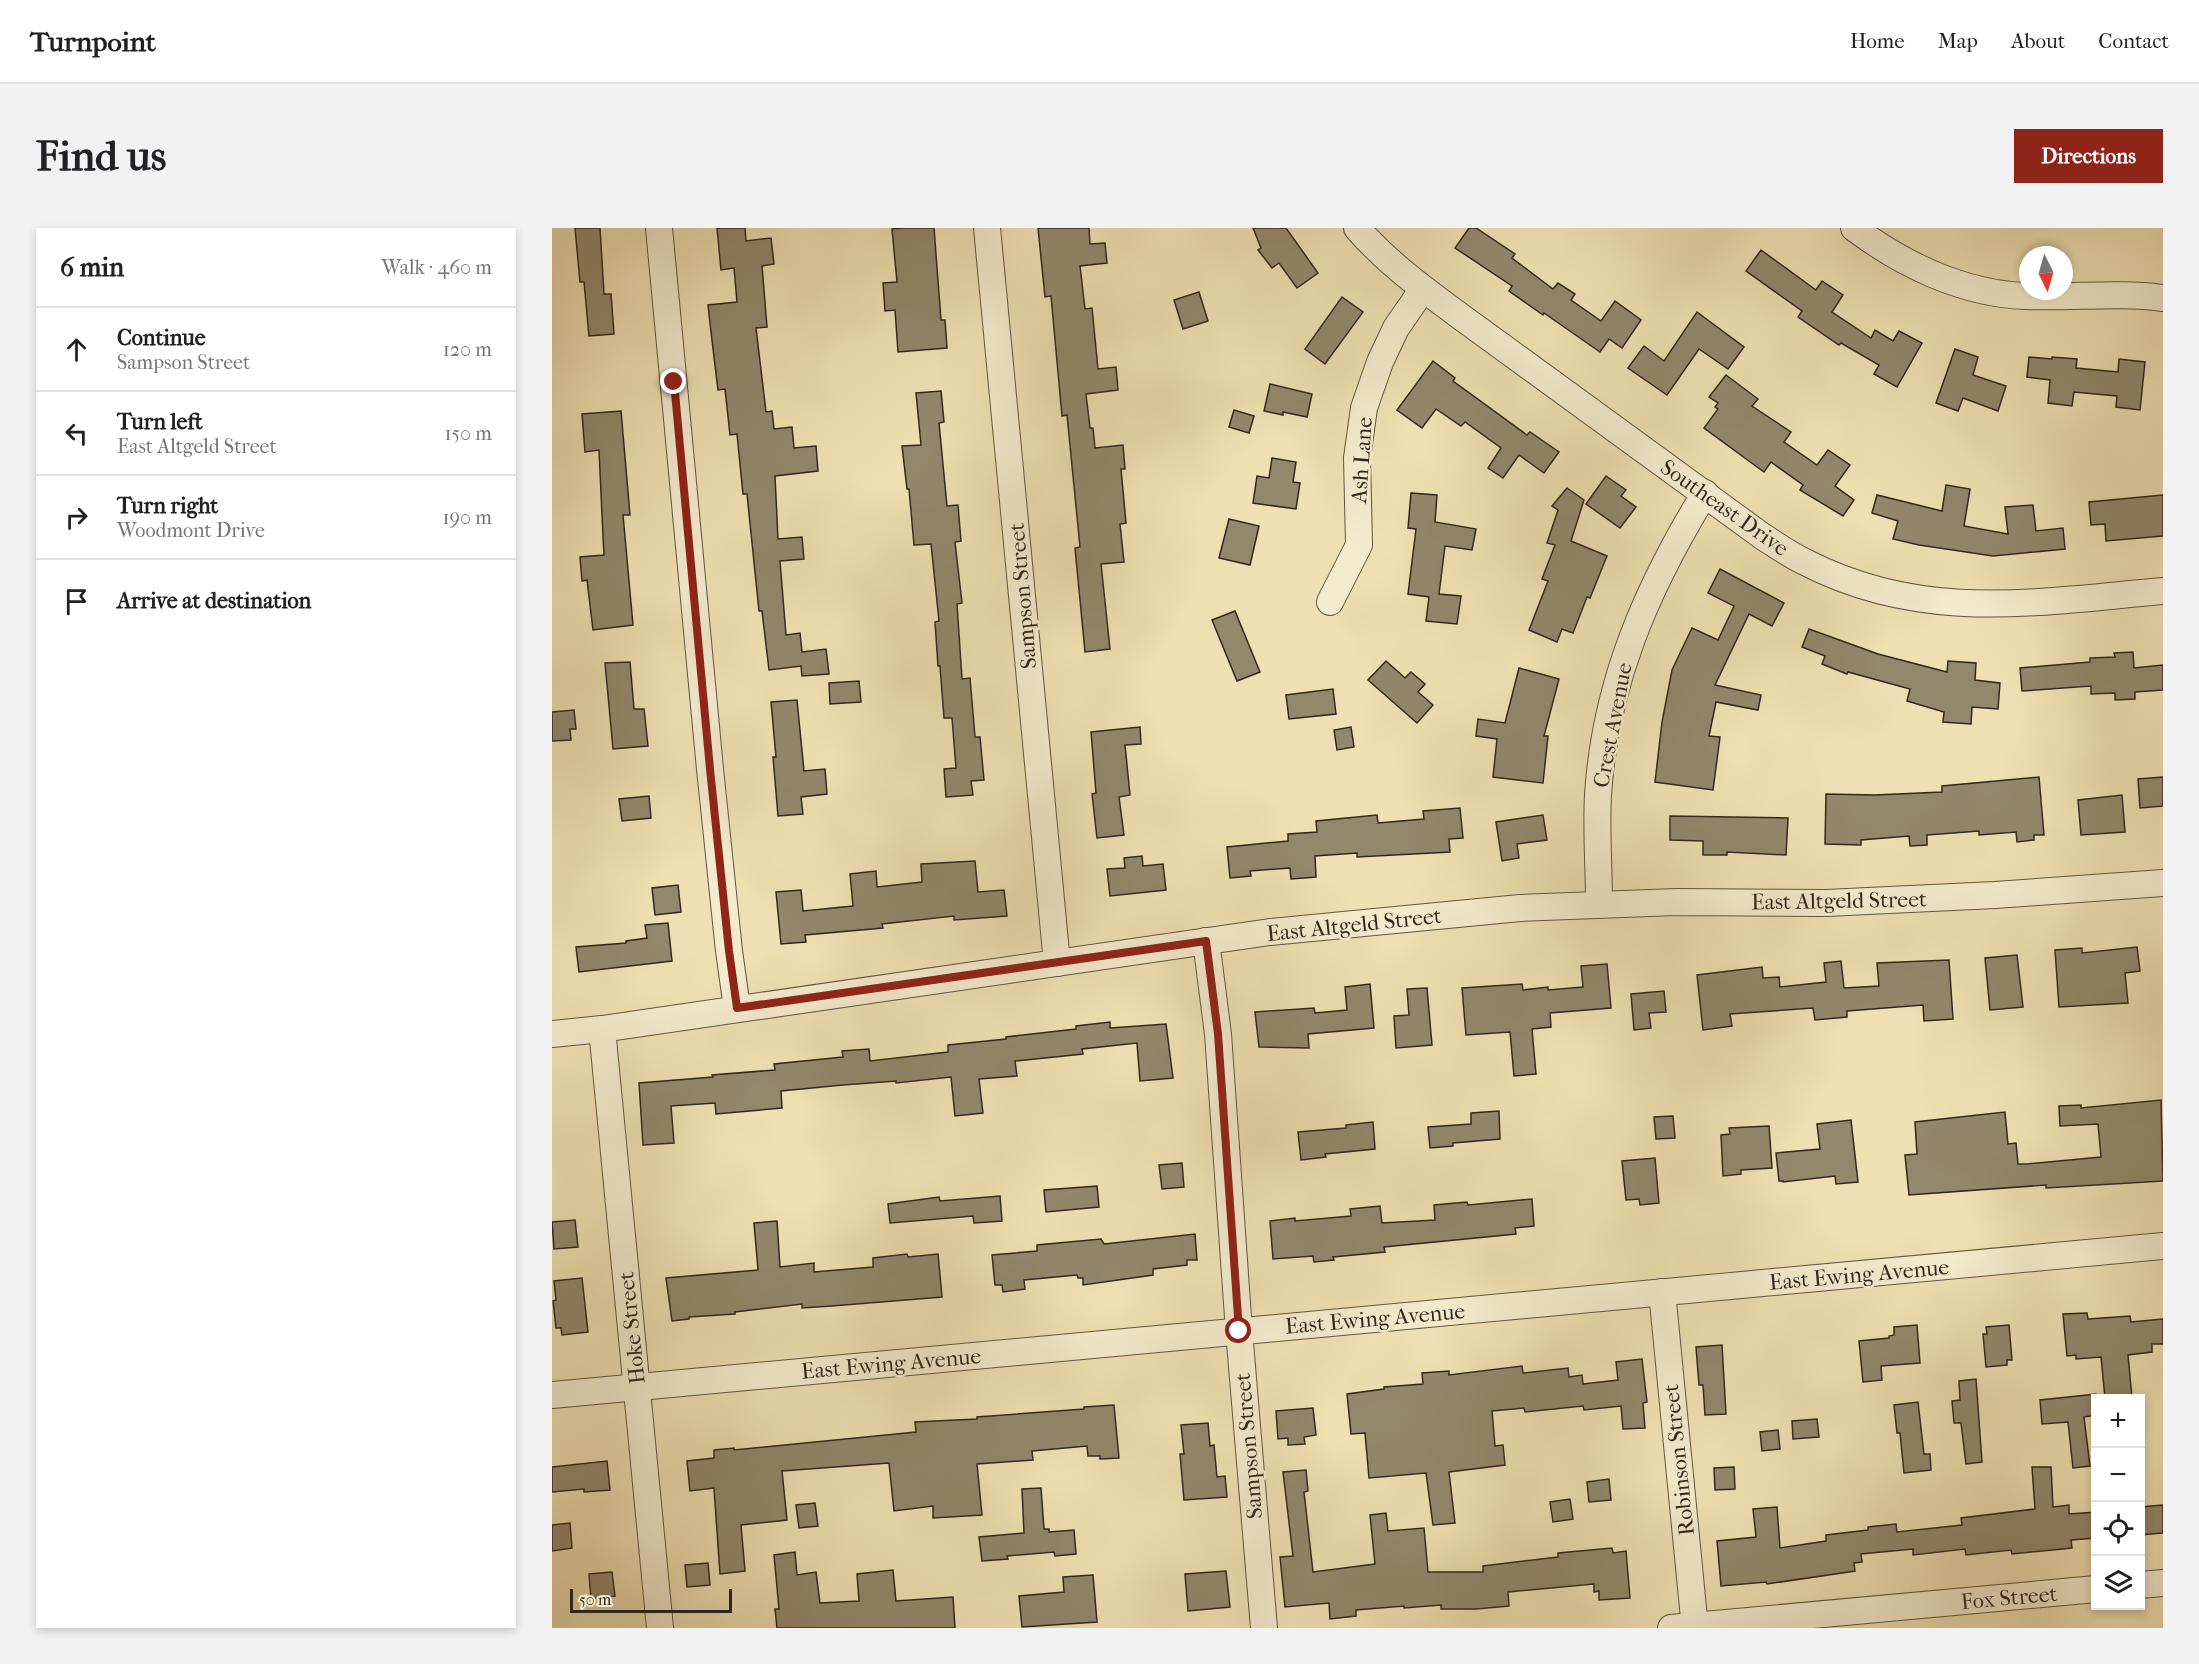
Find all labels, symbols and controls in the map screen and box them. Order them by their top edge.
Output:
text: Turnpoint [30,25,156,58]
text: Home [1850,29,1905,53]
text: Map [1938,29,1978,53]
text: About [2011,29,2065,53]
text: Contact [2098,29,2169,53]
button: Directions [2014,129,2163,183]
text: Find us [36,132,166,181]
north arrow [2019,246,2073,300]
text: 6 min [60,252,124,283]
text: Walk · 460 m [381,256,492,279]
text: Continue [117,325,206,351]
icon: ahead [60,333,93,366]
text: 120 m [443,338,492,361]
text: Sampson Street [117,351,250,374]
route end [660,368,686,394]
text: Turn left [117,409,203,435]
street label: Ash Lane [1346,416,1378,505]
icon: left [60,417,93,450]
text: 150 m [444,422,492,445]
text: East Altgeld Street [117,435,277,458]
street label: Southeast Drive [1655,454,1794,562]
text: Turn right [117,493,218,519]
icon: right [60,501,93,534]
text: 190 m [442,506,492,529]
text: Woodmont Drive [117,519,265,542]
street label: Sampson Street [1004,522,1042,670]
icon: arrive [60,585,93,618]
text: Arrive at destination [117,588,311,614]
street label: Crest Avenue [1588,660,1638,790]
street label: East Altgeld Street [1751,886,1927,916]
street label: East Altgeld Street [1265,903,1443,947]
street label: East Ewing Avenue [1768,1254,1950,1296]
street label: Hoke Street [613,1270,651,1385]
street label: East Ewing Avenue [1284,1298,1466,1340]
route start [1225,1317,1251,1343]
street label: East Ewing Avenue [800,1343,982,1385]
street label: Sampson Street [1230,1372,1268,1520]
street label: Robinson Street [1658,1383,1700,1537]
map controls [2091,1394,2145,1610]
button: + [2091,1394,2145,1448]
button: − [2091,1448,2145,1502]
button: locate [2091,1502,2145,1556]
button: layers [2091,1556,2145,1610]
street label: Fox Street [1960,1581,2059,1615]
scale bar [570,1586,732,1614]
text: 50 m [579,1590,611,1609]

